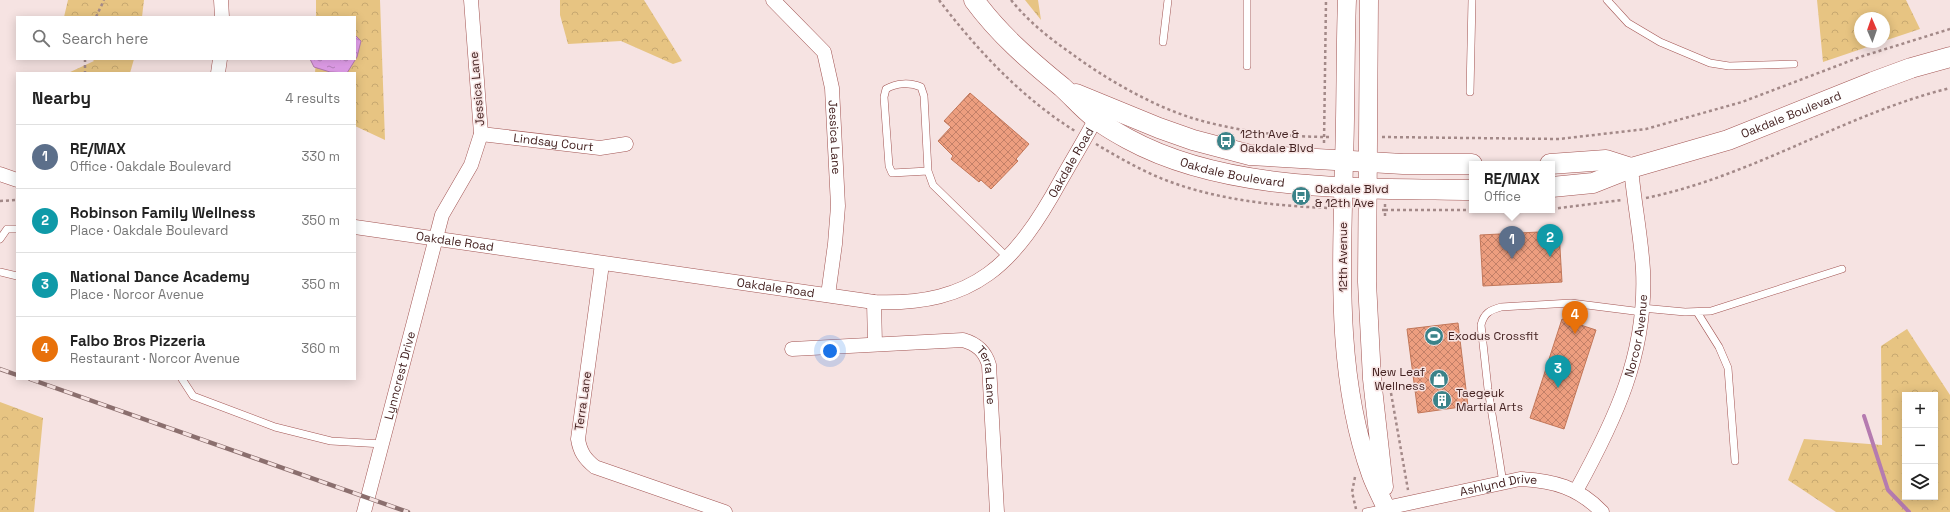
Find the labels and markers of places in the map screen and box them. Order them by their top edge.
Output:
place label: 12th Ave & Oakdale Blvd [1240,126,1314,156]
bus stop icon: 12th Ave & Oakdale Blvd [1215,130,1237,152]
place label: Oakdale Blvd & 12th Ave [1315,181,1389,211]
bus stop icon: Oakdale Blvd & 12th Ave [1290,185,1312,207]
pin: 2 [1537,224,1563,257]
pin: 1 [1499,226,1525,259]
pin: 4 [1562,301,1588,334]
sports icon: Exodus Crossfit [1423,325,1445,347]
place label: Exodus Crossfit [1448,328,1539,344]
pin: 3 [1545,355,1571,388]
place label: New Leaf Wellness [1372,364,1425,394]
shop icon: New Leaf Wellness [1428,368,1450,390]
place label: Taegeuk Martial Arts [1456,385,1523,415]
building icon: Taegeuk Martial Arts [1431,389,1453,411]

